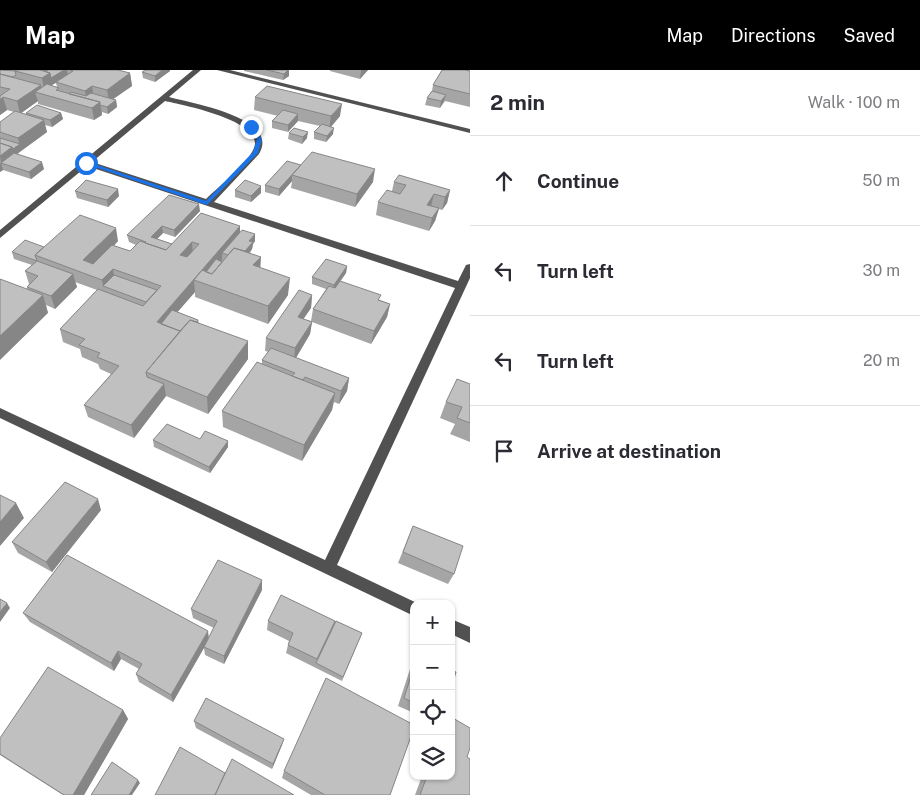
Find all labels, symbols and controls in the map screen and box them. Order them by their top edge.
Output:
text: Map [25,21,75,49]
text: Map [666,25,703,46]
text: Directions [731,25,816,46]
text: Saved [844,25,895,46]
text: 2 min [490,90,545,115]
text: Walk · 100 m [808,93,900,112]
route end [240,116,263,139]
route start [75,152,98,175]
icon: ahead [490,167,518,195]
text: Continue [537,170,619,192]
text: 50 m [862,171,900,190]
icon: left [490,257,518,285]
text: Turn left [537,260,614,282]
text: 30 m [863,261,900,280]
icon: left [490,347,518,375]
text: Turn left [537,350,614,372]
text: 20 m [863,351,900,370]
icon: arrive [490,437,518,465]
text: Arrive at destination [537,440,721,462]
map controls [410,600,455,780]
button: + [410,600,455,645]
button: − [410,645,455,690]
button: locate [410,690,455,735]
button: layers [410,735,455,780]

